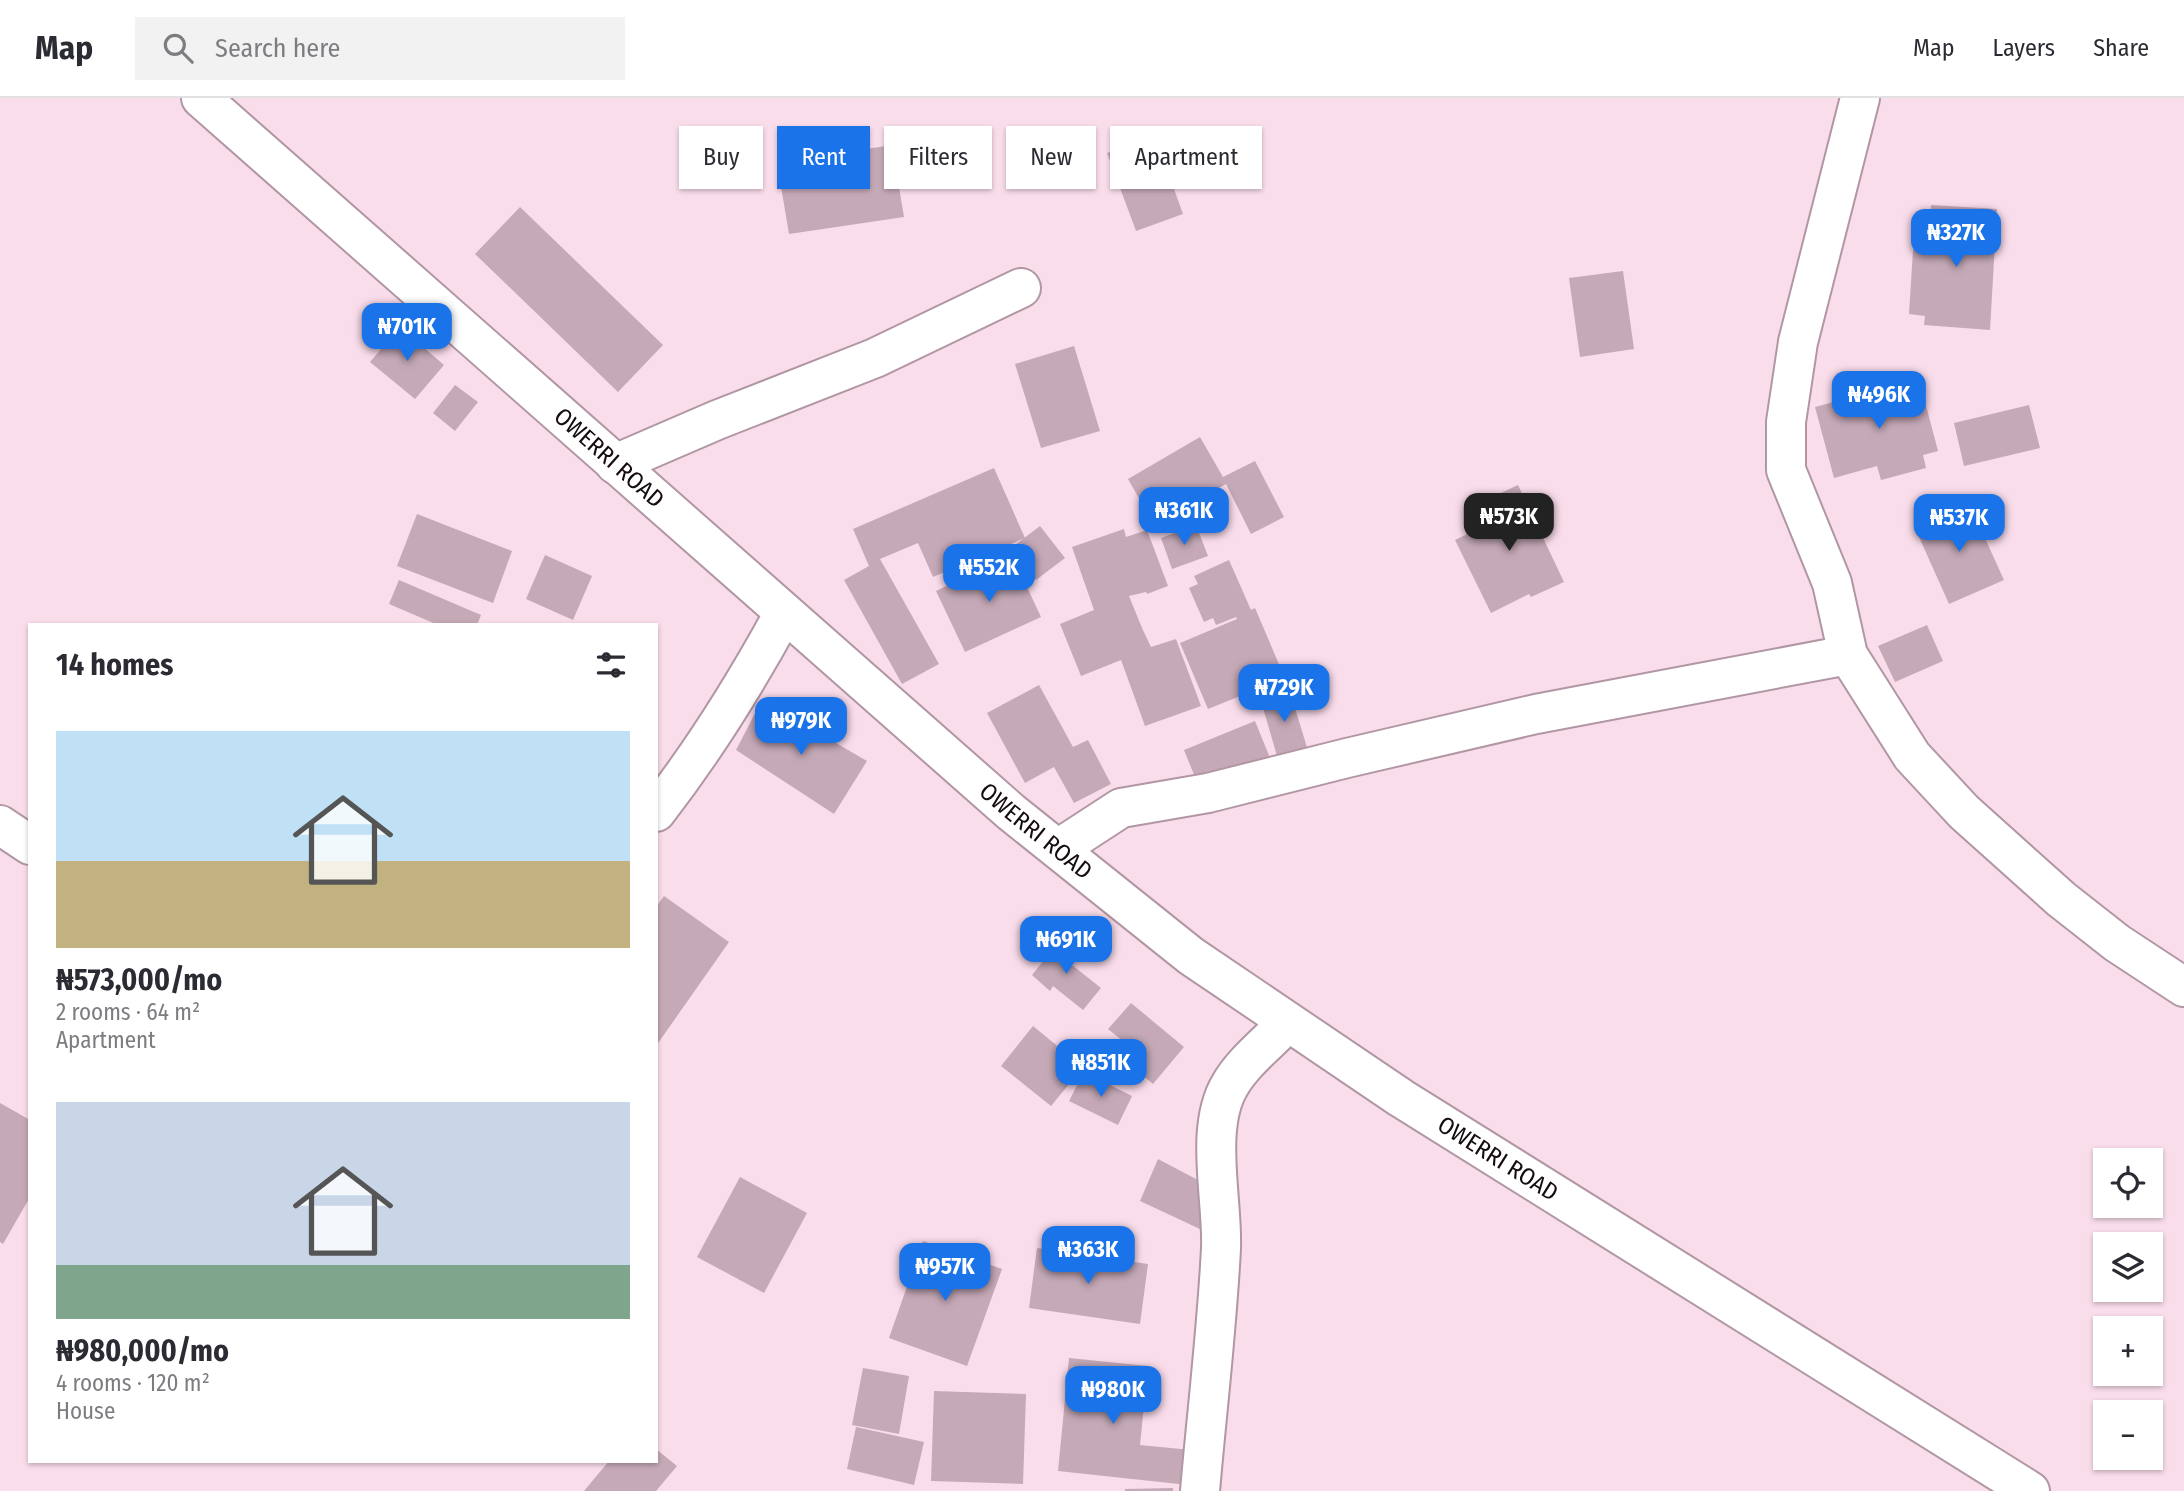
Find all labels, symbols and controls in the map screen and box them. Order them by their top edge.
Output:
search box [135,17,625,80]
text: Map [35,28,93,68]
icon: search [159,29,197,67]
text: Search here [215,33,340,64]
text: Map [1913,34,1955,62]
text: Layers [1993,34,2055,62]
text: Share [2093,34,2149,62]
chip: Buy [679,126,763,189]
chip: Rent [777,126,870,189]
chip: Filters [884,126,992,189]
chip: New [1006,126,1096,189]
chip: Apartment [1110,126,1262,189]
pin: ₦327K [1907,209,2005,269]
text: ₦327K [1927,218,1985,246]
pin: ₦701K [358,303,456,363]
text: ₦701K [378,312,436,340]
pin: ₦496K [1830,372,1928,431]
text: ₦496K [1848,380,1910,408]
street label: OWERRI ROAD [549,402,670,513]
pin: ₦361K [1135,488,1233,547]
pin: ₦573K [1460,494,1558,553]
pin: ₦537K [1910,494,2008,554]
text: ₦361K [1155,496,1213,524]
text: ₦573K [1480,502,1538,530]
text: ₦537K [1930,503,1988,531]
pin: ₦552K [940,545,1038,604]
text: ₦552K [959,553,1019,581]
icon: filters [592,646,630,684]
text: 14 homes [56,647,173,683]
pin: ₦729K [1235,664,1333,724]
text: ₦729K [1254,673,1314,701]
pin: ₦979K [752,698,850,757]
text: ₦979K [771,706,831,734]
icon: home [280,777,406,903]
street label: OWERRI ROAD [974,777,1098,885]
pin: ₦691K [1017,916,1115,976]
text: ₦691K [1036,925,1096,953]
text: ₦573,000/mo [56,962,222,998]
text: 2 rooms · 64 m² [56,998,200,1026]
text: Apartment [56,1026,156,1054]
pin: ₦851K [1052,1040,1150,1099]
text: ₦851K [1072,1048,1130,1076]
street label: OWERRI ROAD [1432,1110,1563,1207]
icon: home [280,1148,406,1274]
map controls [2093,1148,2163,1470]
button: locate [2093,1148,2163,1218]
pin: ₦363K [1039,1226,1137,1286]
button: layers [2093,1232,2163,1302]
text: ₦363K [1058,1235,1118,1263]
pin: ₦957K [896,1244,994,1303]
text: ₦957K [915,1252,975,1280]
button: + [2093,1316,2163,1386]
text: ₦980,000/mo [56,1333,229,1369]
pin: ₦980K [1064,1366,1162,1426]
text: 4 rooms · 120 m² [56,1369,210,1397]
text: ₦980K [1081,1375,1145,1403]
text: House [56,1397,115,1425]
button: − [2093,1400,2163,1470]

